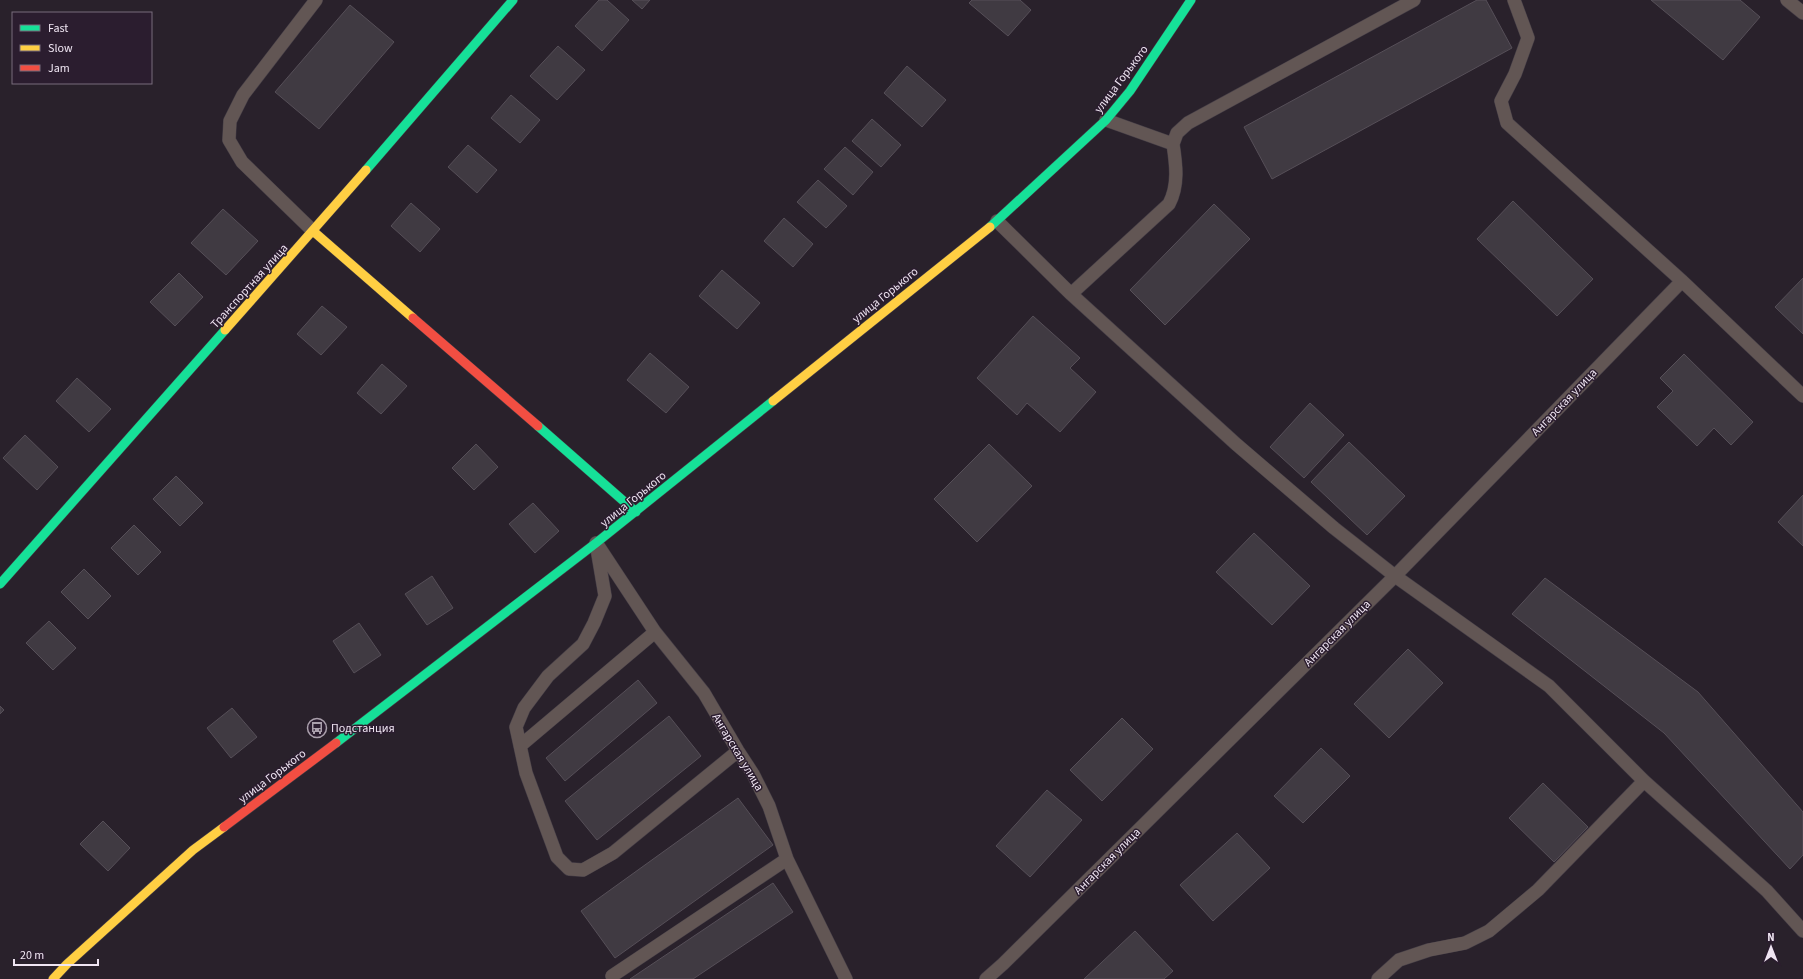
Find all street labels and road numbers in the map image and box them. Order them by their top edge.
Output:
street label: улица Горького [1090,42,1153,117]
street label: Транспортная улица [207,240,292,332]
street label: улица Горького [849,263,922,327]
street label: Ангарская улица [1528,365,1601,440]
street label: улица Горького [597,467,670,531]
street label: Ангарская улица [1300,596,1374,670]
street label: Ангарская улица [708,710,767,794]
street label: улица Горького [235,745,310,808]
street label: Ангарская улица [1070,824,1144,898]

